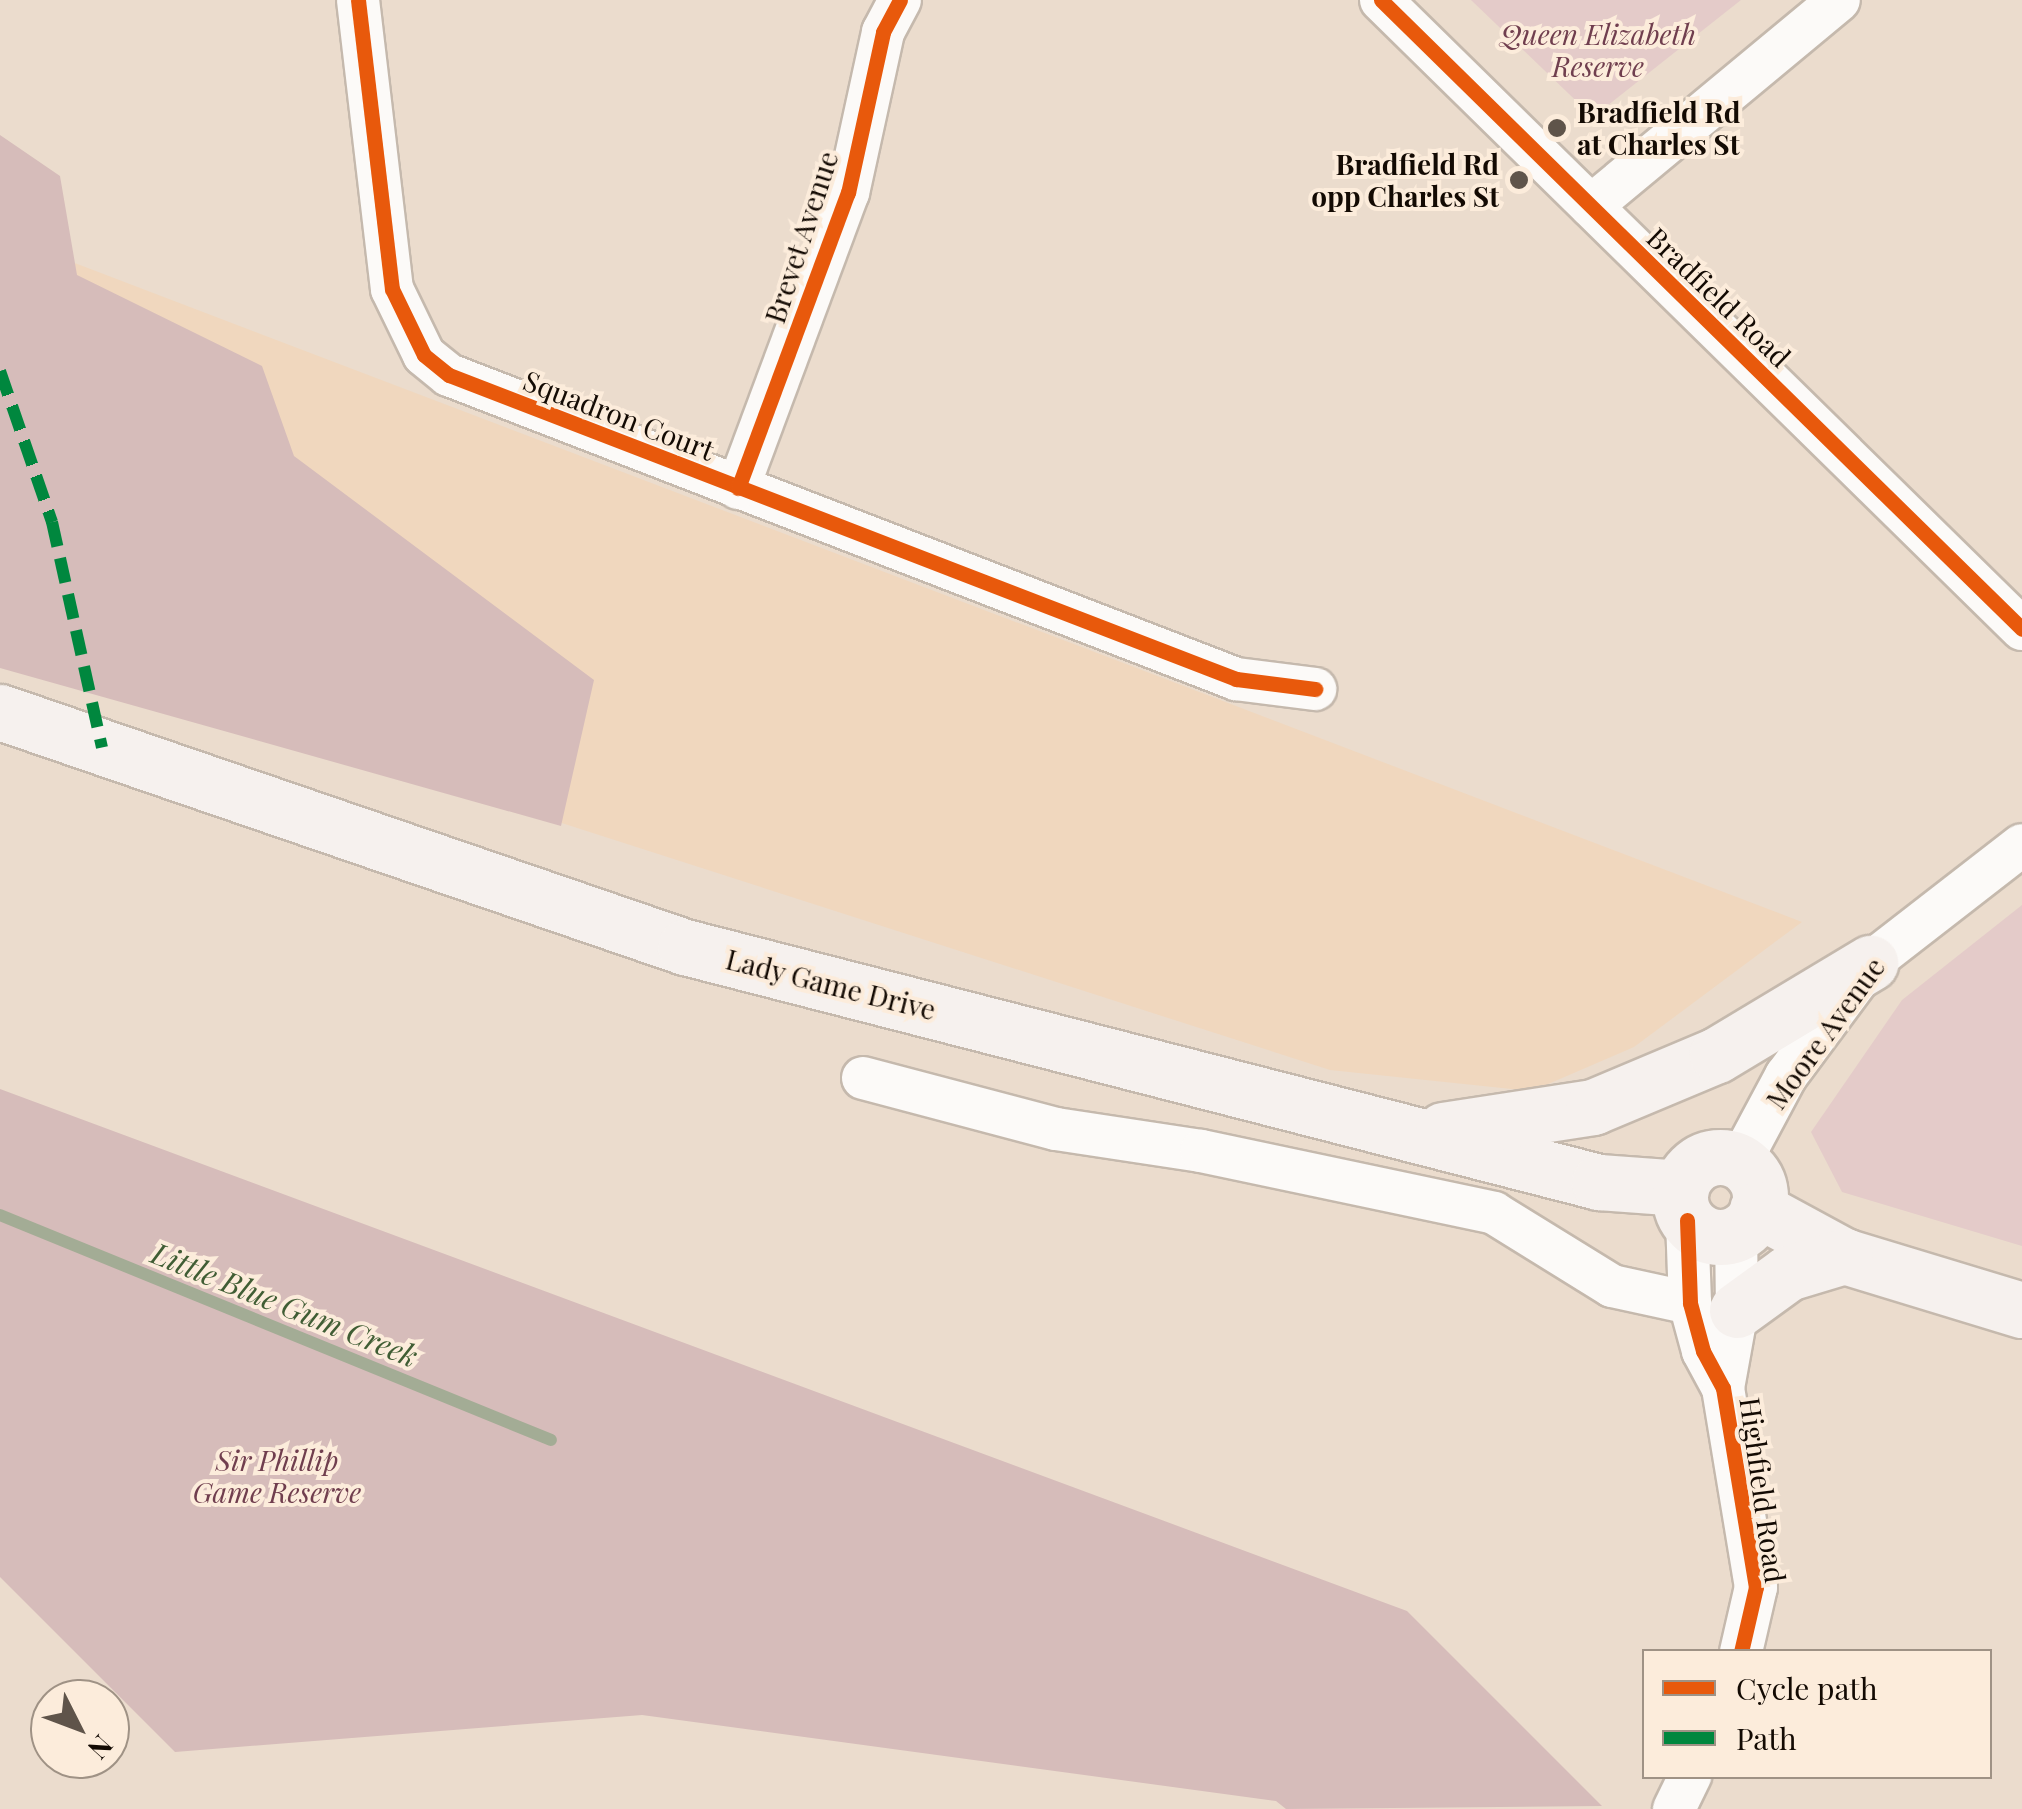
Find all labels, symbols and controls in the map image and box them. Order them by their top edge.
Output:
park label: Queen Elizabeth Reserve [1500,17,1696,83]
place label: Bradfield Rd at Charles St [1577,95,1740,161]
marker: Bradfield Rd at Charles St [1546,117,1568,139]
street label: Brevet Avenue [757,146,845,328]
place label: Bradfield Rd opp Charles St [1311,147,1499,213]
marker: Bradfield Rd opp Charles St [1508,169,1530,191]
street label: Bradfield Road [1640,220,1798,374]
street label: Squadron Court [519,363,719,467]
street label: Lady Game Drive [722,942,940,1026]
street label: Moore Avenue [1759,950,1891,1116]
water label: Little Blue Gum Creek [147,1234,423,1374]
street label: Highfield Road [1733,1395,1793,1585]
park label: Sir Phillip Game Reserve [193,1443,361,1509]
legend [1642,1649,1992,1779]
text: Cycle path [1736,1668,1878,1708]
north arrow [30,1679,130,1779]
text: Path [1736,1718,1797,1758]
text: N [81,1728,122,1768]

